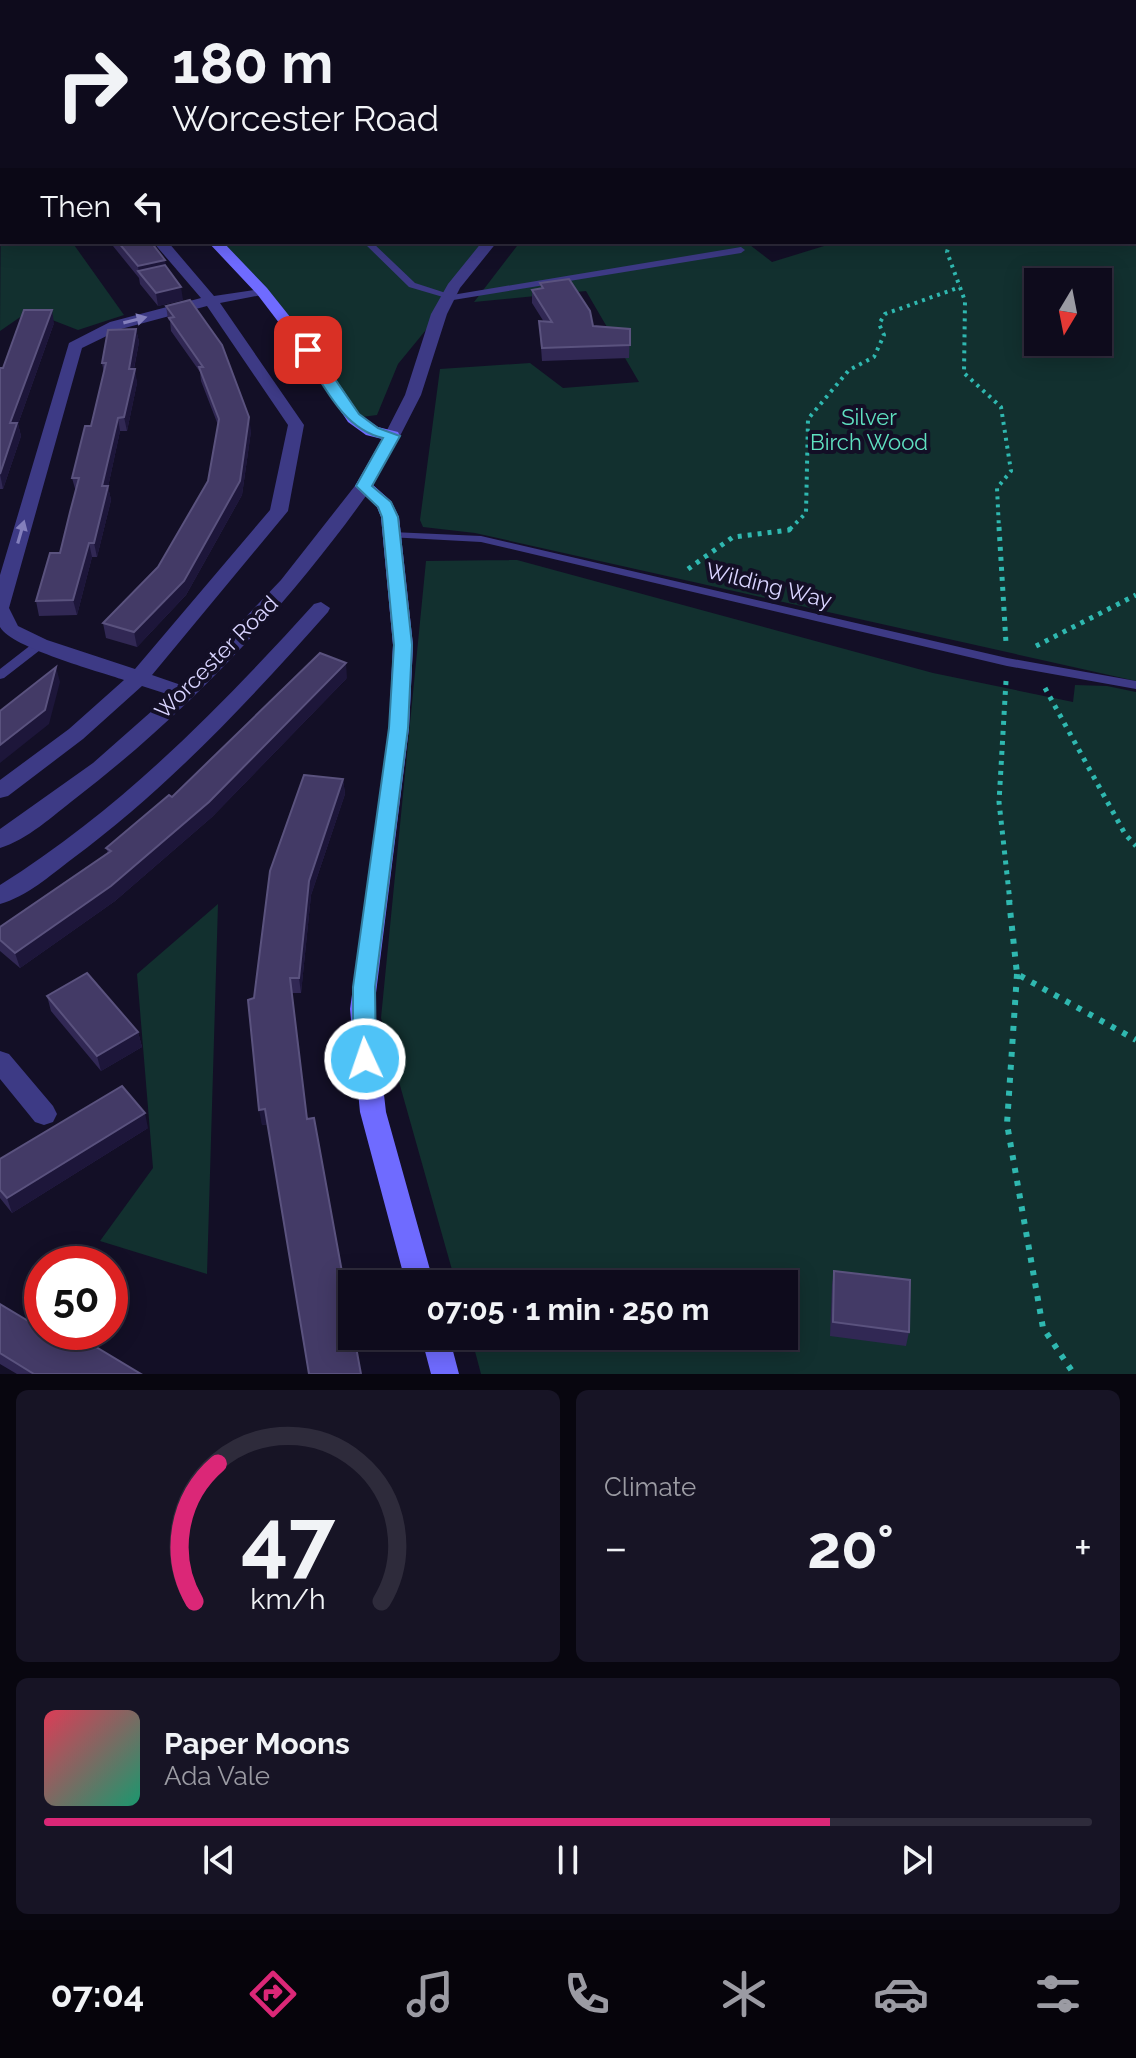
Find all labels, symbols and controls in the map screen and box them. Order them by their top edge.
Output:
text: 180 m [172,30,333,96]
icon: right [40,32,144,136]
text: Worcester Road [172,97,439,139]
icon: left [127,184,171,228]
text: Then [40,189,111,224]
north arrow [1024,268,1112,356]
map controls [1024,268,1112,356]
one-way arrow [122,314,147,326]
pin [274,316,342,384]
icon: arrive [286,328,330,372]
park label: Silver Birch Wood [810,404,928,455]
one-way arrow [16,520,28,545]
street label: Wilding Way [703,557,835,613]
street label: Worcester Road [149,590,283,724]
position arrow [323,1017,407,1101]
speed limit sign: 50 [24,1246,128,1350]
text: 07:05 · 1 min · 250 m [427,1292,709,1327]
text: Climate [604,1472,696,1502]
text: 47 [241,1490,335,1587]
text: 20° [807,1512,894,1582]
text: − [604,1522,628,1573]
text: + [1074,1522,1092,1573]
text: km/h [250,1582,326,1616]
text: Paper Moons [164,1726,350,1761]
text: Ada Vale [164,1761,270,1791]
icon: previous [197,1838,241,1882]
icon: pause [546,1838,590,1882]
icon: next [895,1838,939,1882]
icon: directions [245,1966,301,2022]
icon: music [402,1966,458,2022]
icon: phone [559,1966,615,2022]
icon: climate [716,1966,772,2022]
icon: car [873,1966,929,2022]
icon: filters [1030,1966,1086,2022]
text: 07:04 [50,1973,144,2015]

